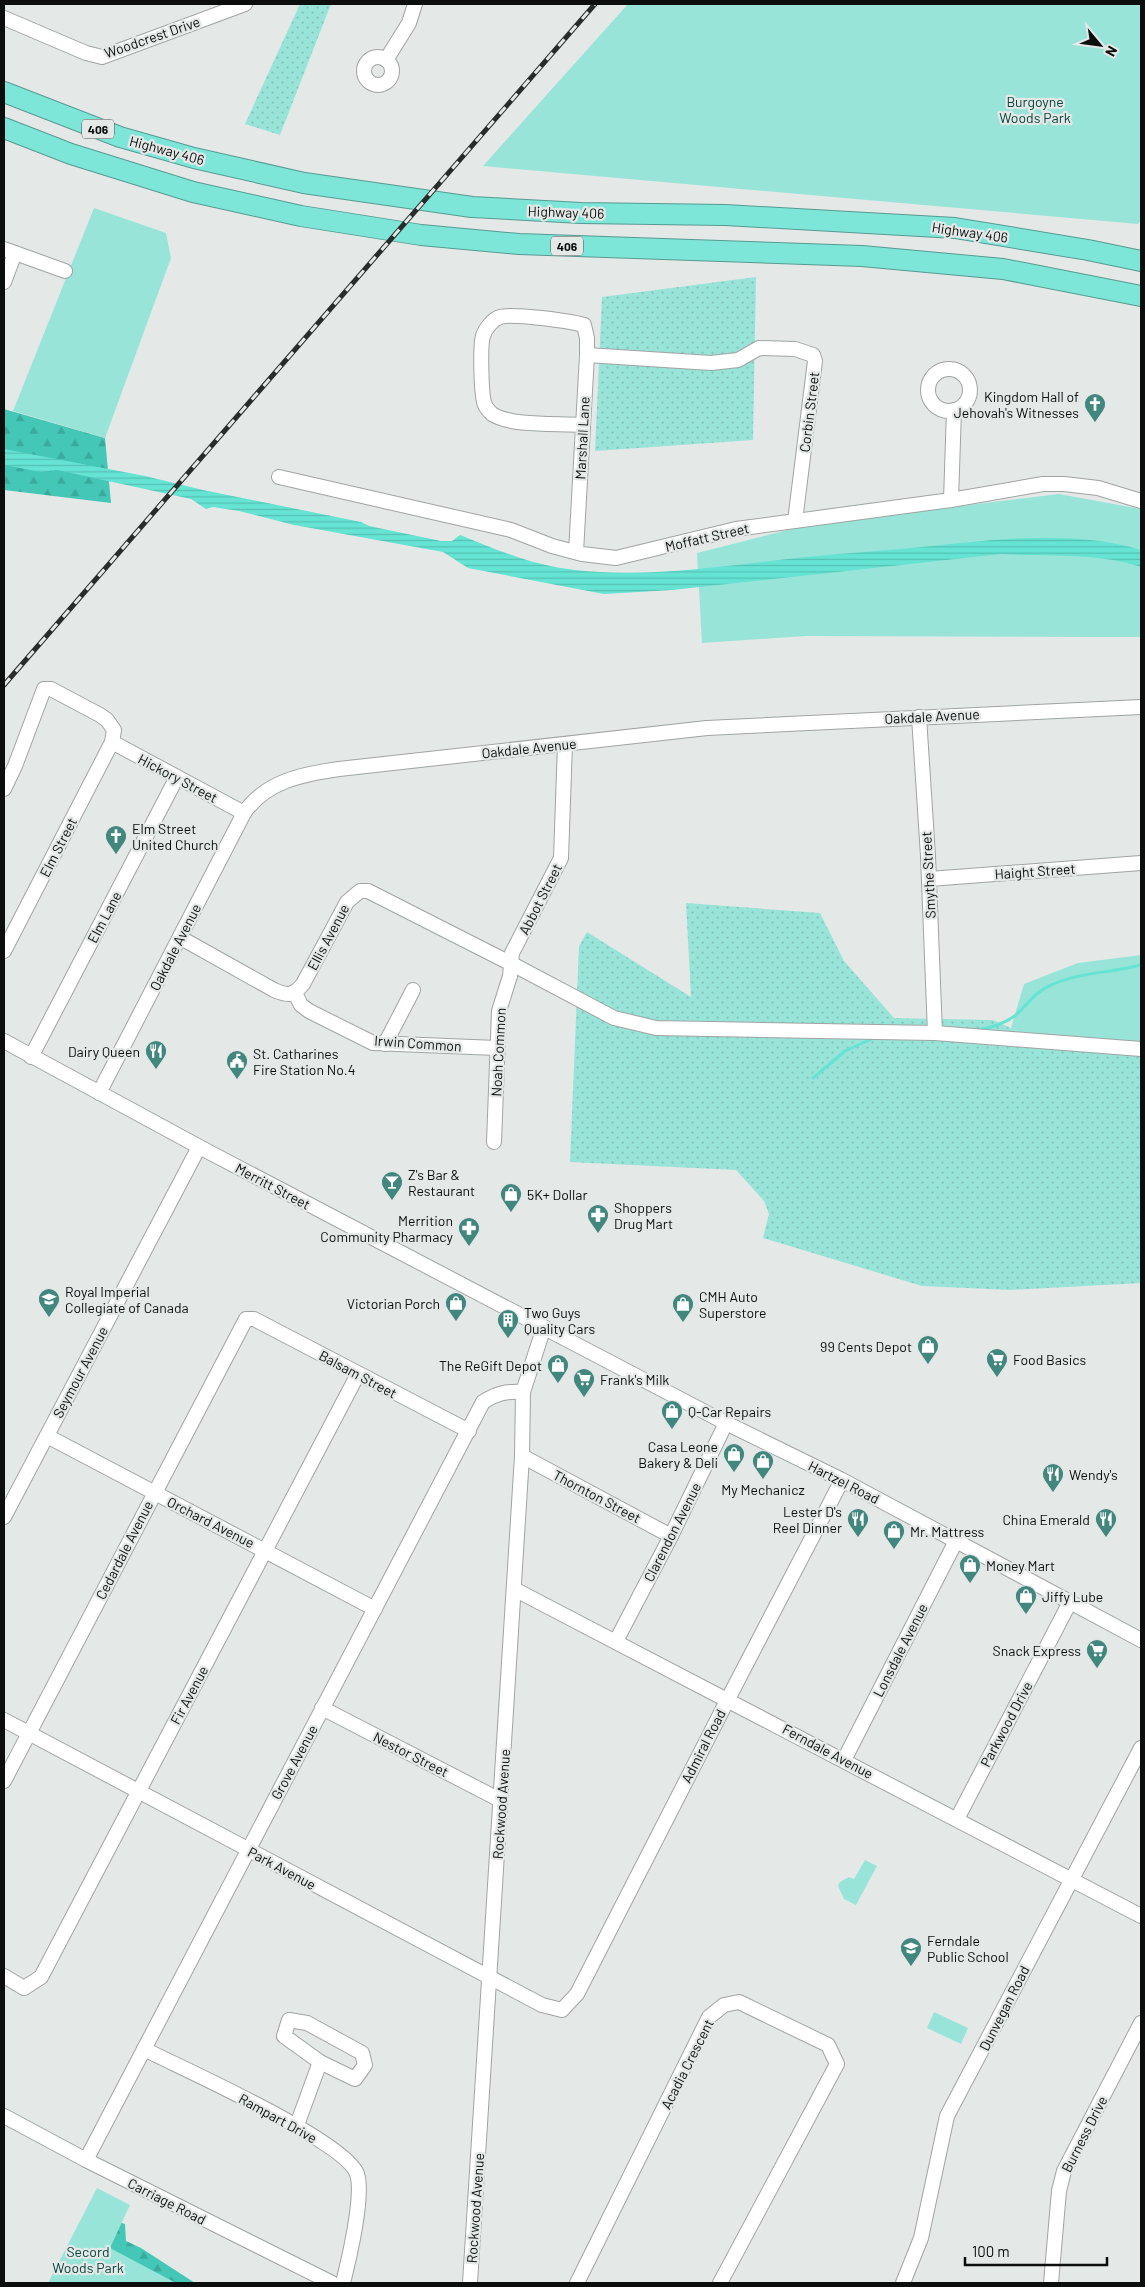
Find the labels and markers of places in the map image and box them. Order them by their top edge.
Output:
place label: Kingdom Hall of Jehovah's Witnesses [954,388,1079,421]
church icon: Kingdom Hall of Jehovah's Witnesses [1083,392,1107,423]
place label: Elm Street United Church [132,820,218,853]
church icon: Elm Street United Church [104,824,128,855]
restaurant icon: Dairy Queen [144,1039,168,1070]
place label: Dairy Queen [68,1043,140,1060]
place label: St. Catharines Fire Station No.4 [253,1045,355,1078]
public building icon: St. Catharines Fire Station No.4 [225,1049,249,1080]
place label: Z's Bar & Restaurant [408,1166,475,1199]
bar icon: Z's Bar & Restaurant [380,1170,404,1201]
shop icon: 5K+ Dollar [499,1182,523,1213]
place label: 5K+ Dollar [527,1186,588,1203]
place label: Shoppers Drug Mart [614,1199,673,1232]
pharmacy icon: Shoppers Drug Mart [586,1203,610,1234]
place label: Merrition Community Pharmacy [320,1212,454,1245]
pharmacy icon: Merrition Community Pharmacy [457,1216,481,1247]
place label: Royal Imperial Collegiate of Canada [65,1283,189,1316]
school or university icon: Royal Imperial Collegiate of Canada [37,1287,61,1318]
place label: CMH Auto Superstore [699,1288,767,1321]
shop icon: Victorian Porch [444,1291,468,1322]
shop icon: CMH Auto Superstore [671,1292,695,1323]
place label: Victorian Porch [347,1295,440,1312]
place label: Two Guys Quality Cars [524,1304,595,1337]
building icon: Two Guys Quality Cars [496,1308,520,1339]
shop icon: 99 Cents Depot [916,1334,940,1365]
place label: 99 Cents Depot [820,1338,912,1355]
supermarket icon: Food Basics [985,1347,1009,1378]
place label: Food Basics [1013,1351,1087,1368]
shop icon: The ReGift Depot [546,1353,570,1384]
place label: The ReGift Depot [439,1357,542,1374]
supermarket icon: Frank's Milk [572,1367,596,1398]
place label: Frank's Milk [600,1371,669,1388]
shop icon: Q-Car Repairs [660,1399,684,1430]
place label: Q-Car Repairs [688,1403,772,1420]
place label: Casa Leone Bakery & Deli [638,1438,718,1471]
shop icon: Casa Leone Bakery & Deli [722,1442,746,1473]
shop icon: My Mechanicz [751,1449,775,1480]
restaurant icon: Wendy's [1041,1462,1065,1493]
place label: Wendy's [1069,1466,1118,1483]
place label: My Mechanicz [721,1481,805,1498]
place label: Lester D's Reel Dinner [773,1503,842,1536]
restaurant icon: Lester D's Reel Dinner [846,1507,870,1538]
restaurant icon: China Emerald [1094,1507,1118,1538]
place label: China Emerald [1002,1511,1090,1528]
shop icon: Mr. Mattress [882,1519,906,1550]
place label: Mr. Mattress [910,1523,985,1540]
shop icon: Money Mart [958,1553,982,1584]
place label: Money Mart [986,1557,1055,1574]
shop icon: Jiffy Lube [1014,1584,1038,1615]
place label: Jiffy Lube [1042,1588,1103,1605]
supermarket icon: Snack Express [1085,1638,1109,1669]
place label: Snack Express [993,1642,1081,1659]
place label: Ferndale Public School [927,1932,1009,1965]
school or university icon: Ferndale Public School [899,1936,923,1967]

